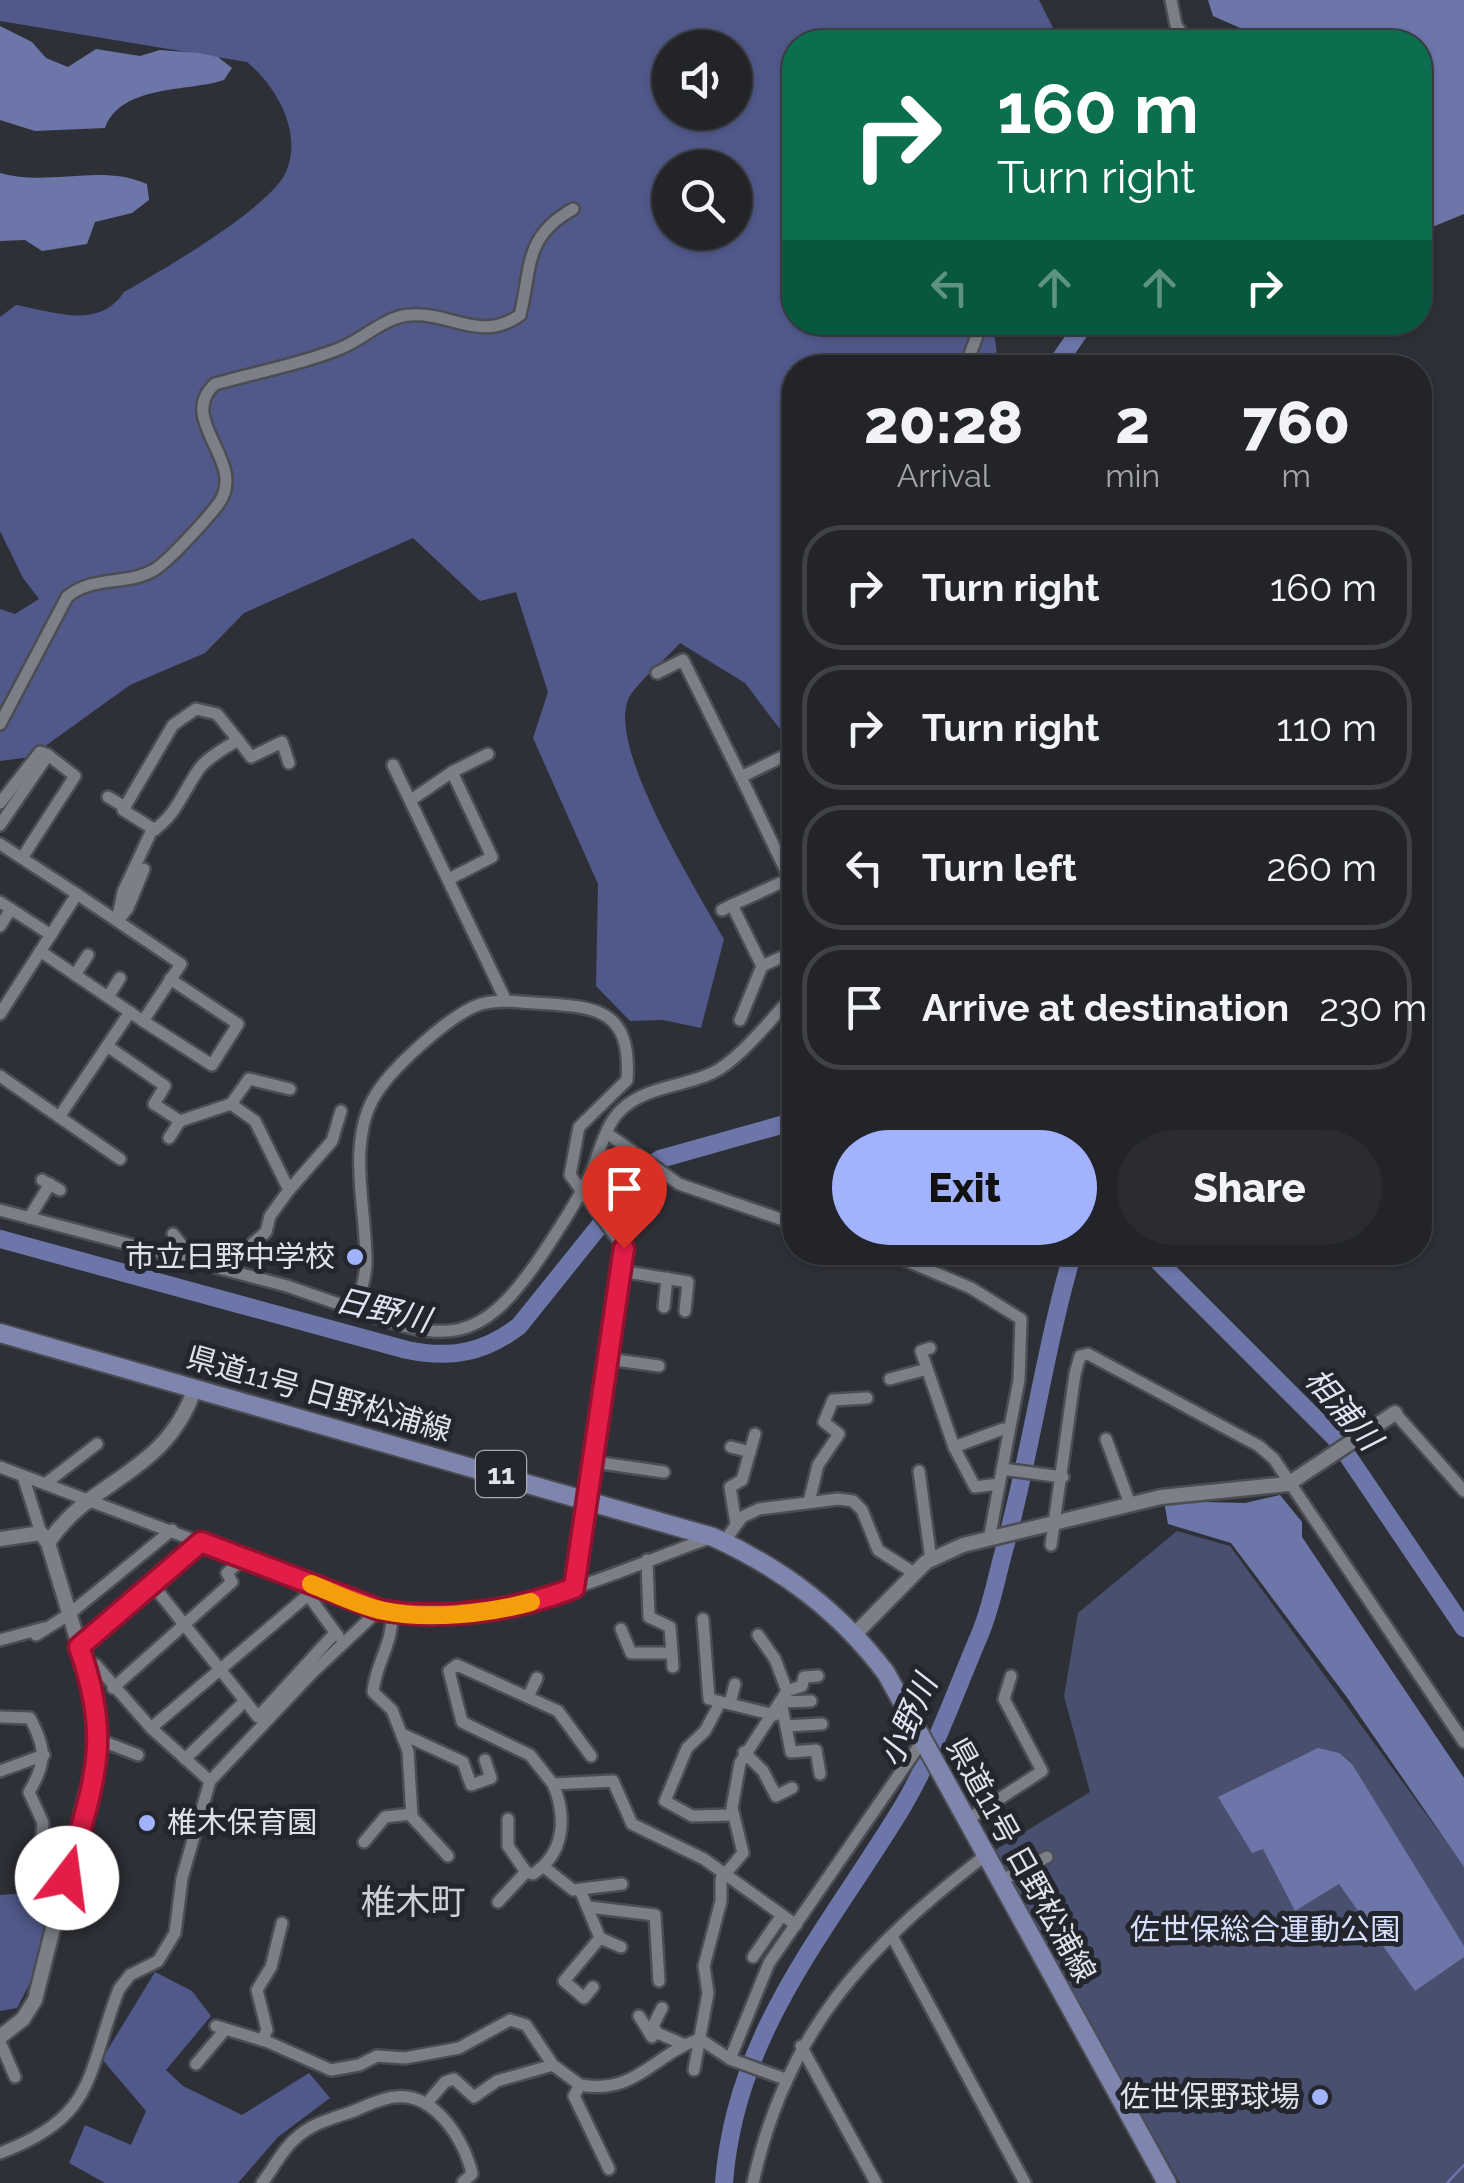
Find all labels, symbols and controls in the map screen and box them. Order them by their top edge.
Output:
map controls [652,30,752,250]
button: sound [652,30,752,130]
text: 160 m [997,67,1199,149]
icon: right [832,70,962,200]
button: search [652,150,752,250]
text: Turn right [997,151,1195,204]
icon: left [922,260,977,315]
icon: ahead [1027,260,1082,315]
icon: ahead [1132,260,1187,315]
icon: right [1237,260,1292,315]
text: 20:28 [864,387,1023,457]
text: 2 [1115,387,1150,457]
text: 760 [1242,387,1350,457]
text: Arrival [897,457,991,494]
text: min [1105,457,1160,494]
text: m [1281,457,1311,494]
icon: right [837,560,892,615]
text: Turn right [922,565,1099,610]
text: 160 m [1270,565,1377,610]
icon: right [837,700,892,755]
text: Turn right [922,705,1099,750]
text: 110 m [1277,705,1377,750]
icon: left [837,840,892,895]
text: Turn left [922,845,1077,890]
text: 260 m [1266,845,1377,890]
icon: arrive [837,980,892,1035]
text: Arrive at destination [922,985,1289,1030]
text: 230 m [1319,985,1427,1030]
button: Exit [832,1130,1097,1245]
button: Share [1117,1130,1382,1245]
pin [582,1146,667,1249]
icon: arrive [597,1161,652,1216]
place label: 市立日野中学校 [125,1239,335,1274]
marker: 市立日野中学校 [344,1246,366,1268]
water label: 日野川 [332,1281,437,1339]
street label: 県道11号 日野松浦線 [183,1339,455,1448]
water label: 相浦川 [1298,1360,1391,1459]
road number: 11 [476,1451,526,1497]
water label: 小野川 [871,1667,945,1772]
street label: 県道11号 日野松浦線 [940,1732,1103,1988]
place label: 椎木保育園 [167,1805,317,1840]
marker: 椎木保育園 [136,1812,158,1834]
position arrow [15.0,1826,119.0,1930]
district label: 椎木町 [360,1881,466,1922]
park label: 佐世保総合運動公園 [1130,1912,1400,1947]
place label: 佐世保野球場 [1120,2079,1300,2114]
marker: 佐世保野球場 [1309,2086,1331,2108]

